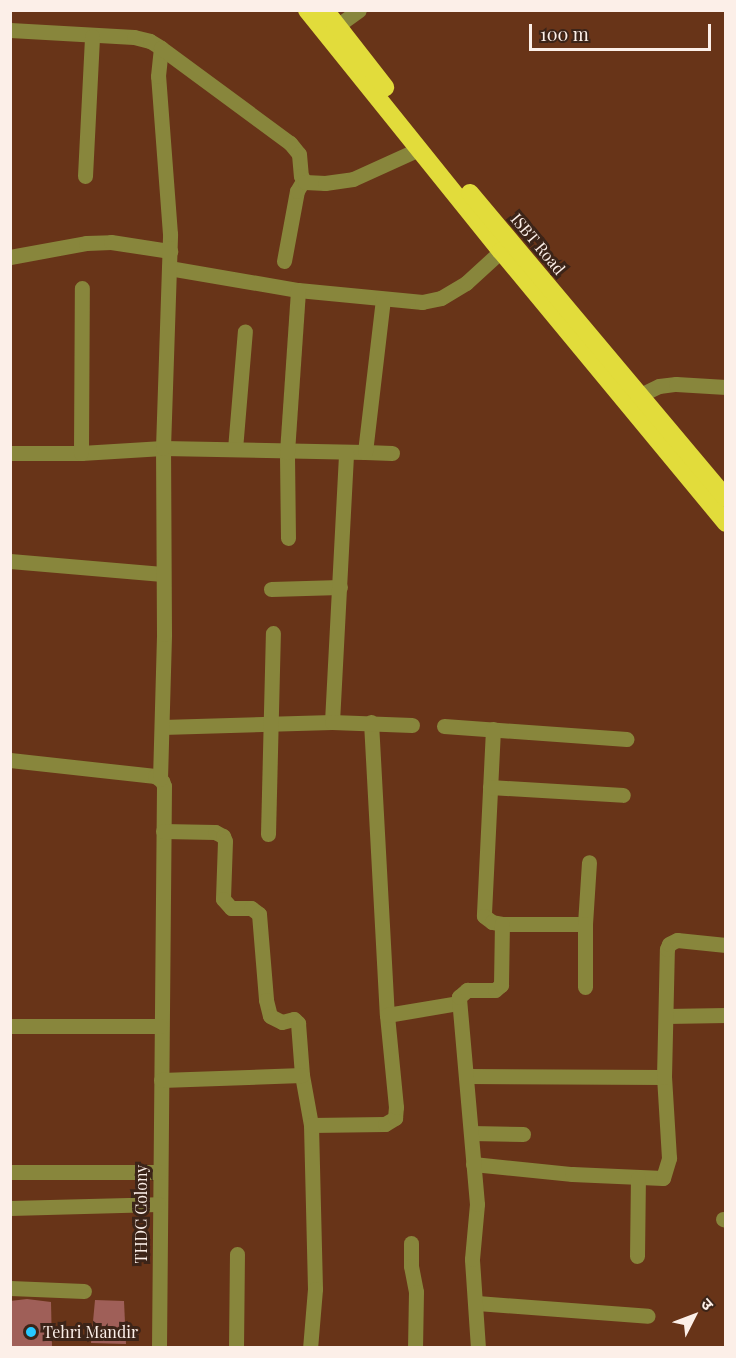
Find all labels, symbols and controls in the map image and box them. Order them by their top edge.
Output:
scale bar [532,12,714,50]
text: 100 m [540,22,589,46]
street label: ISBT Road [507,209,569,279]
street label: THDC Colony [131,1165,151,1263]
north arrow [664,1286,724,1346]
text: उ [697,1293,719,1314]
place label: Tehri Mandir [43,1322,138,1342]
marker: Tehri Mandir [24,1325,38,1339]

